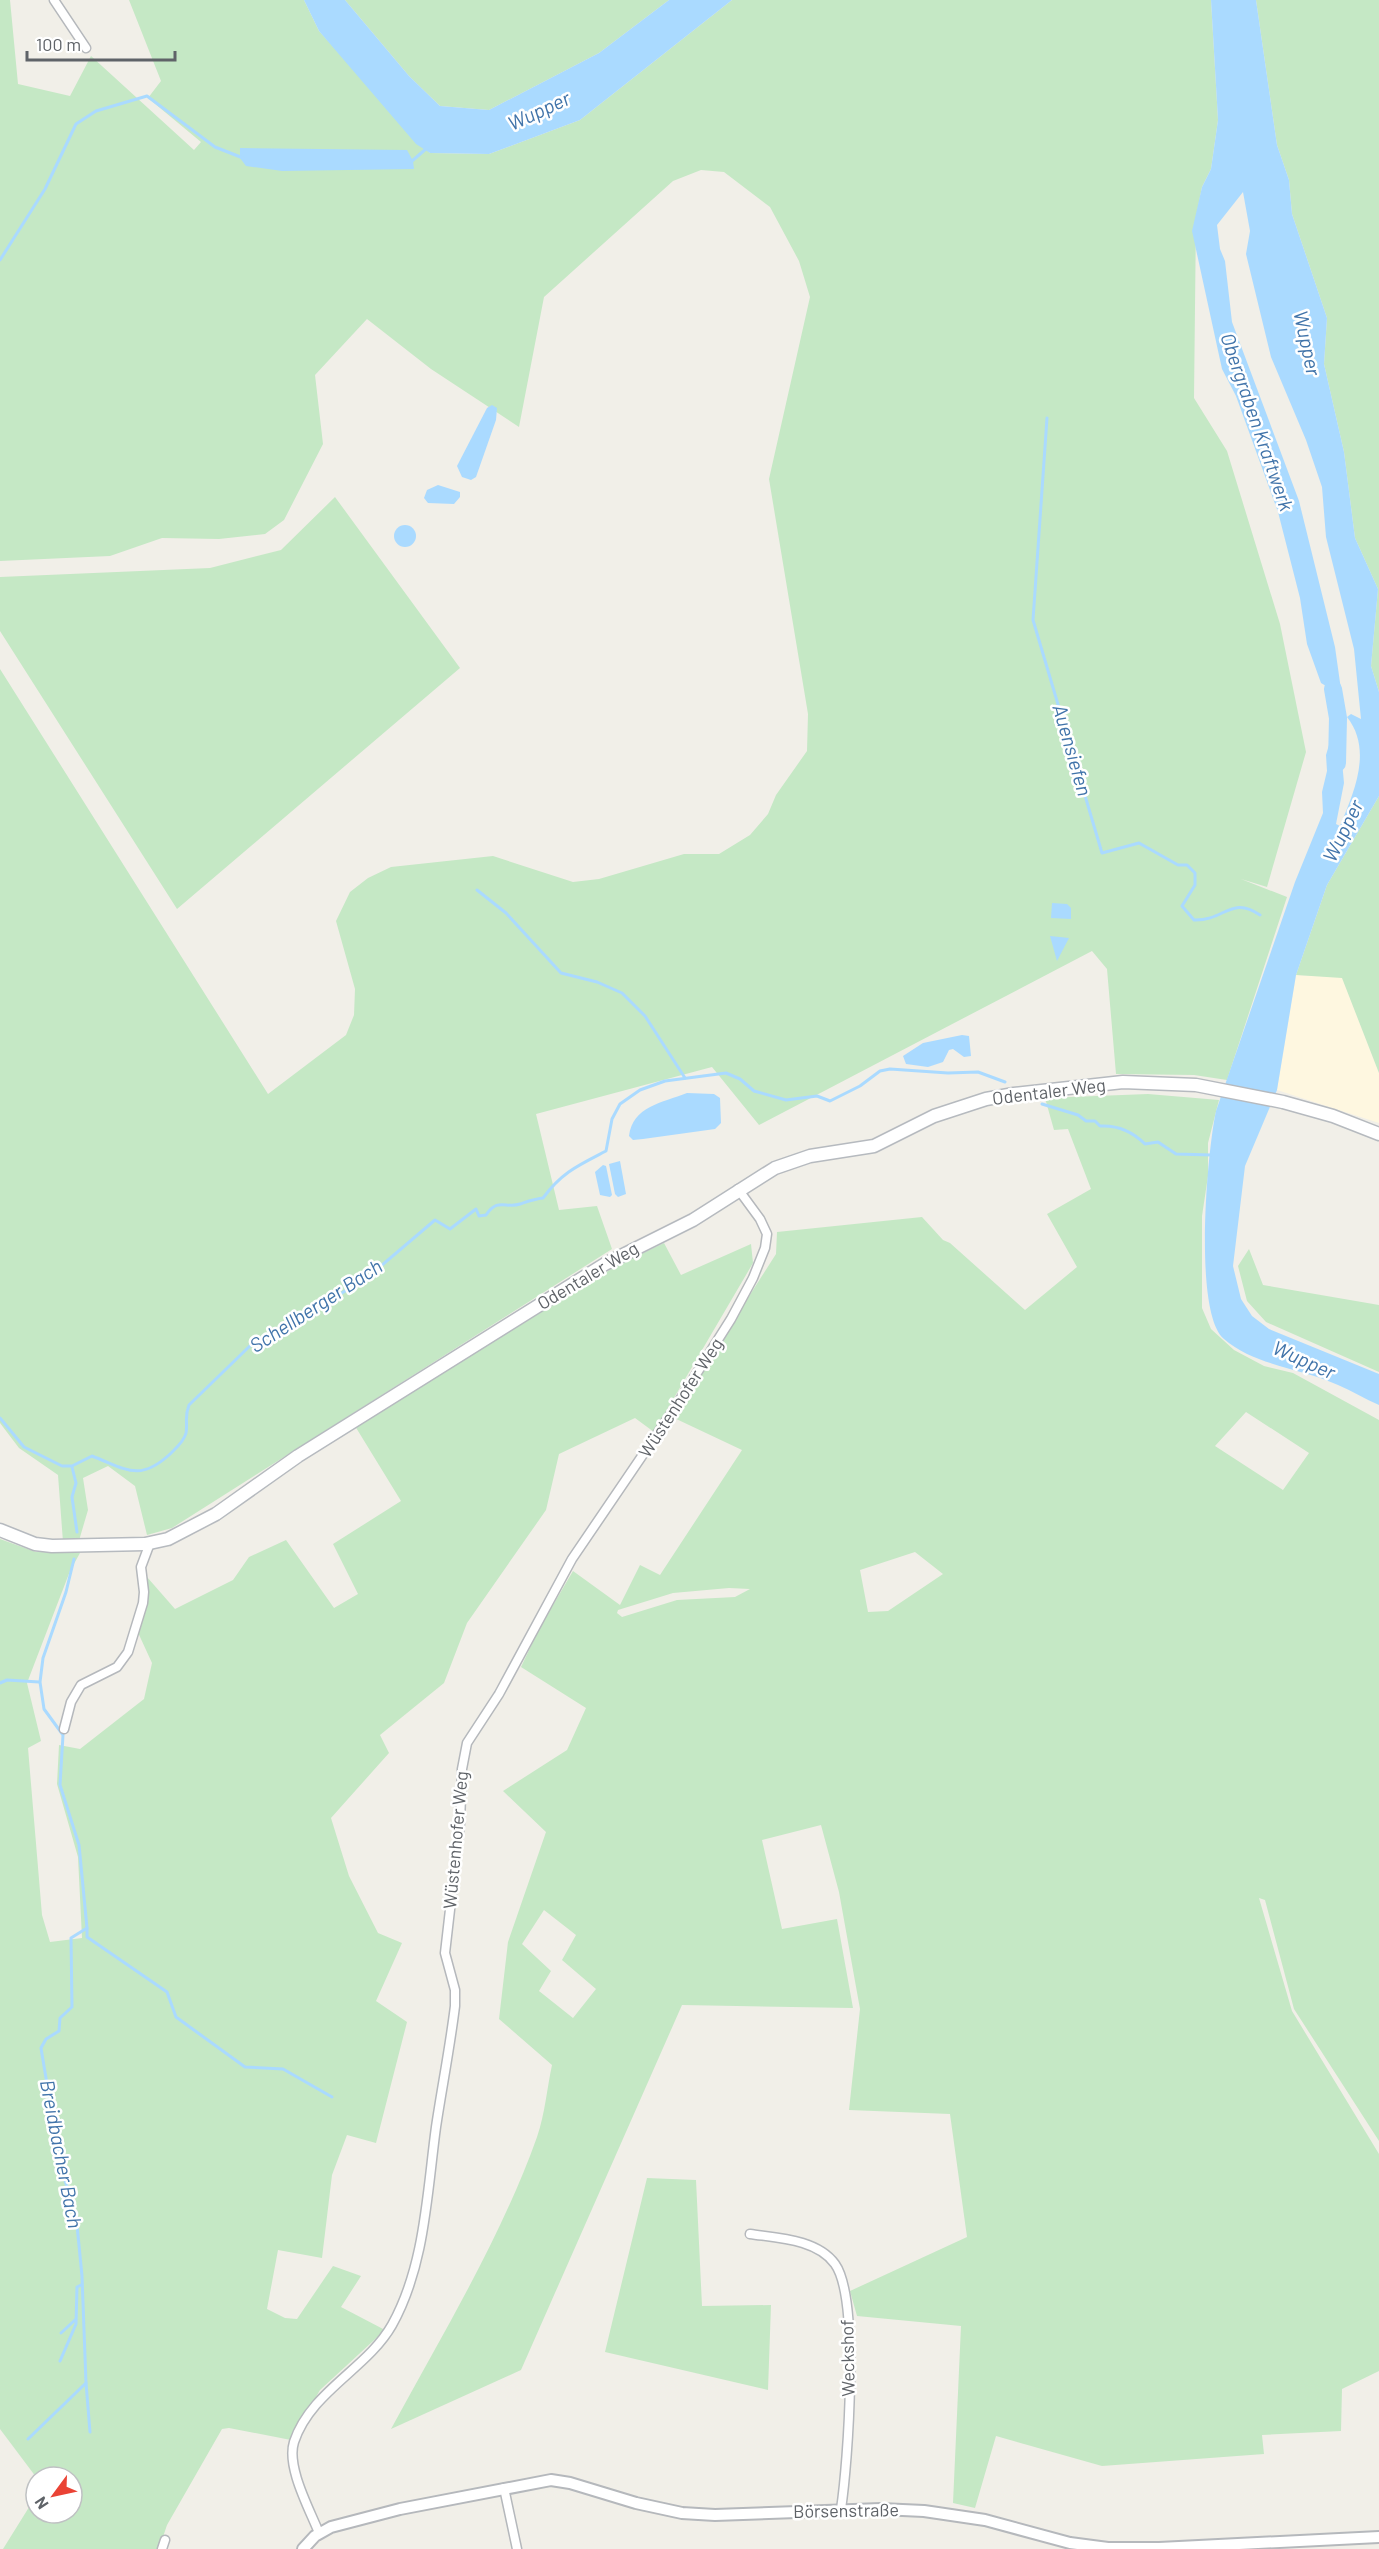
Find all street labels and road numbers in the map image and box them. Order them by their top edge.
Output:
street label: Odentaler Weg [991,1073,1107,1109]
street label: Odentaler Weg [533,1236,642,1314]
street label: Wüstenhofer Weg [633,1333,727,1461]
street label: Wüstenhofer Weg [438,1770,472,1910]
street label: Weckshof [835,2319,859,2397]
street label: Börsenstraße [793,2498,899,2522]

